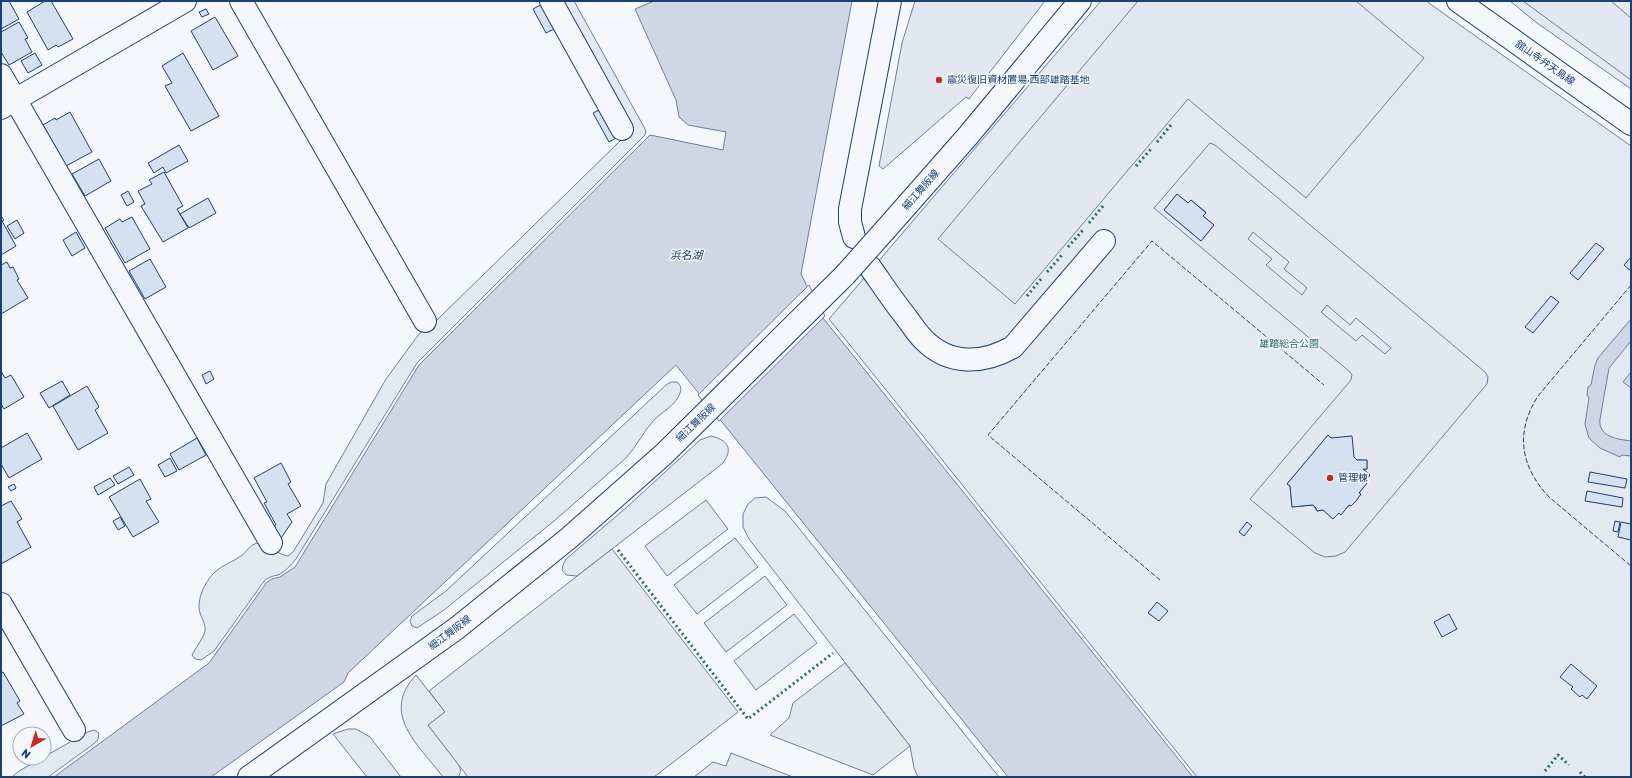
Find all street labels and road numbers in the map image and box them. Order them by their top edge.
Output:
street label: 舘山寺弁天島線 [1513,38,1577,88]
street label: 細江舞阪線 [900,167,942,213]
street label: 細江舞阪線 [674,401,718,445]
street label: 細江舞阪線 [426,613,474,653]

